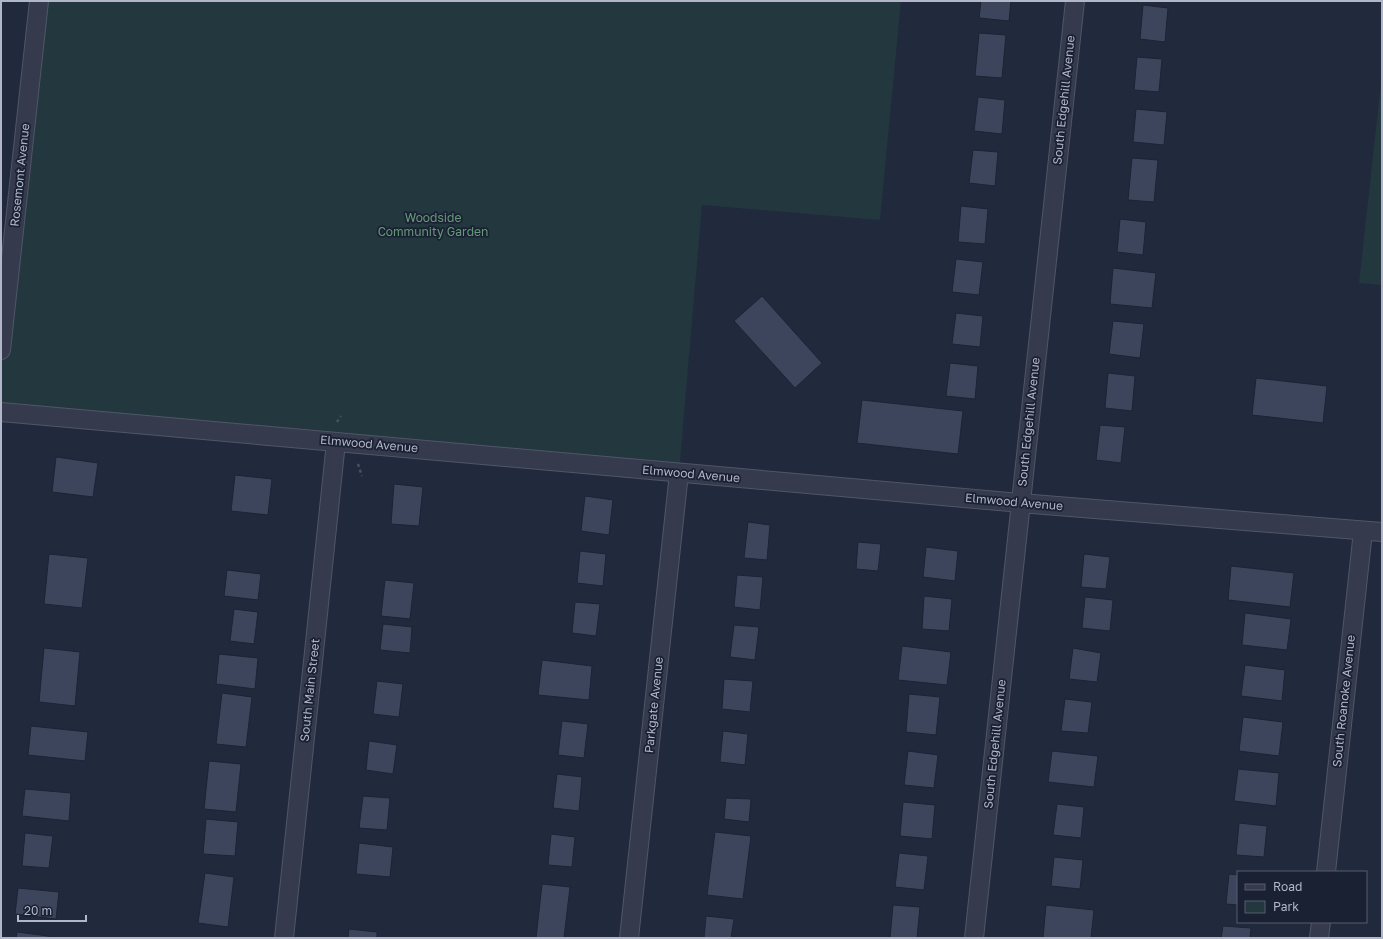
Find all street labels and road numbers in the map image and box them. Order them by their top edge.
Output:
street label: South Edgehill Avenue [1049,35,1078,165]
street label: Rosemont Avenue [7,123,32,227]
street label: South Edgehill Avenue [1014,357,1043,487]
street label: Elmwood Avenue [319,432,419,455]
street label: Elmwood Avenue [641,462,741,485]
street label: Elmwood Avenue [964,490,1064,513]
street label: South Roanoke Avenue [1329,634,1358,768]
street label: South Main Street [297,637,322,742]
street label: Parkgate Avenue [641,656,666,754]
street label: South Edgehill Avenue [980,679,1009,809]

